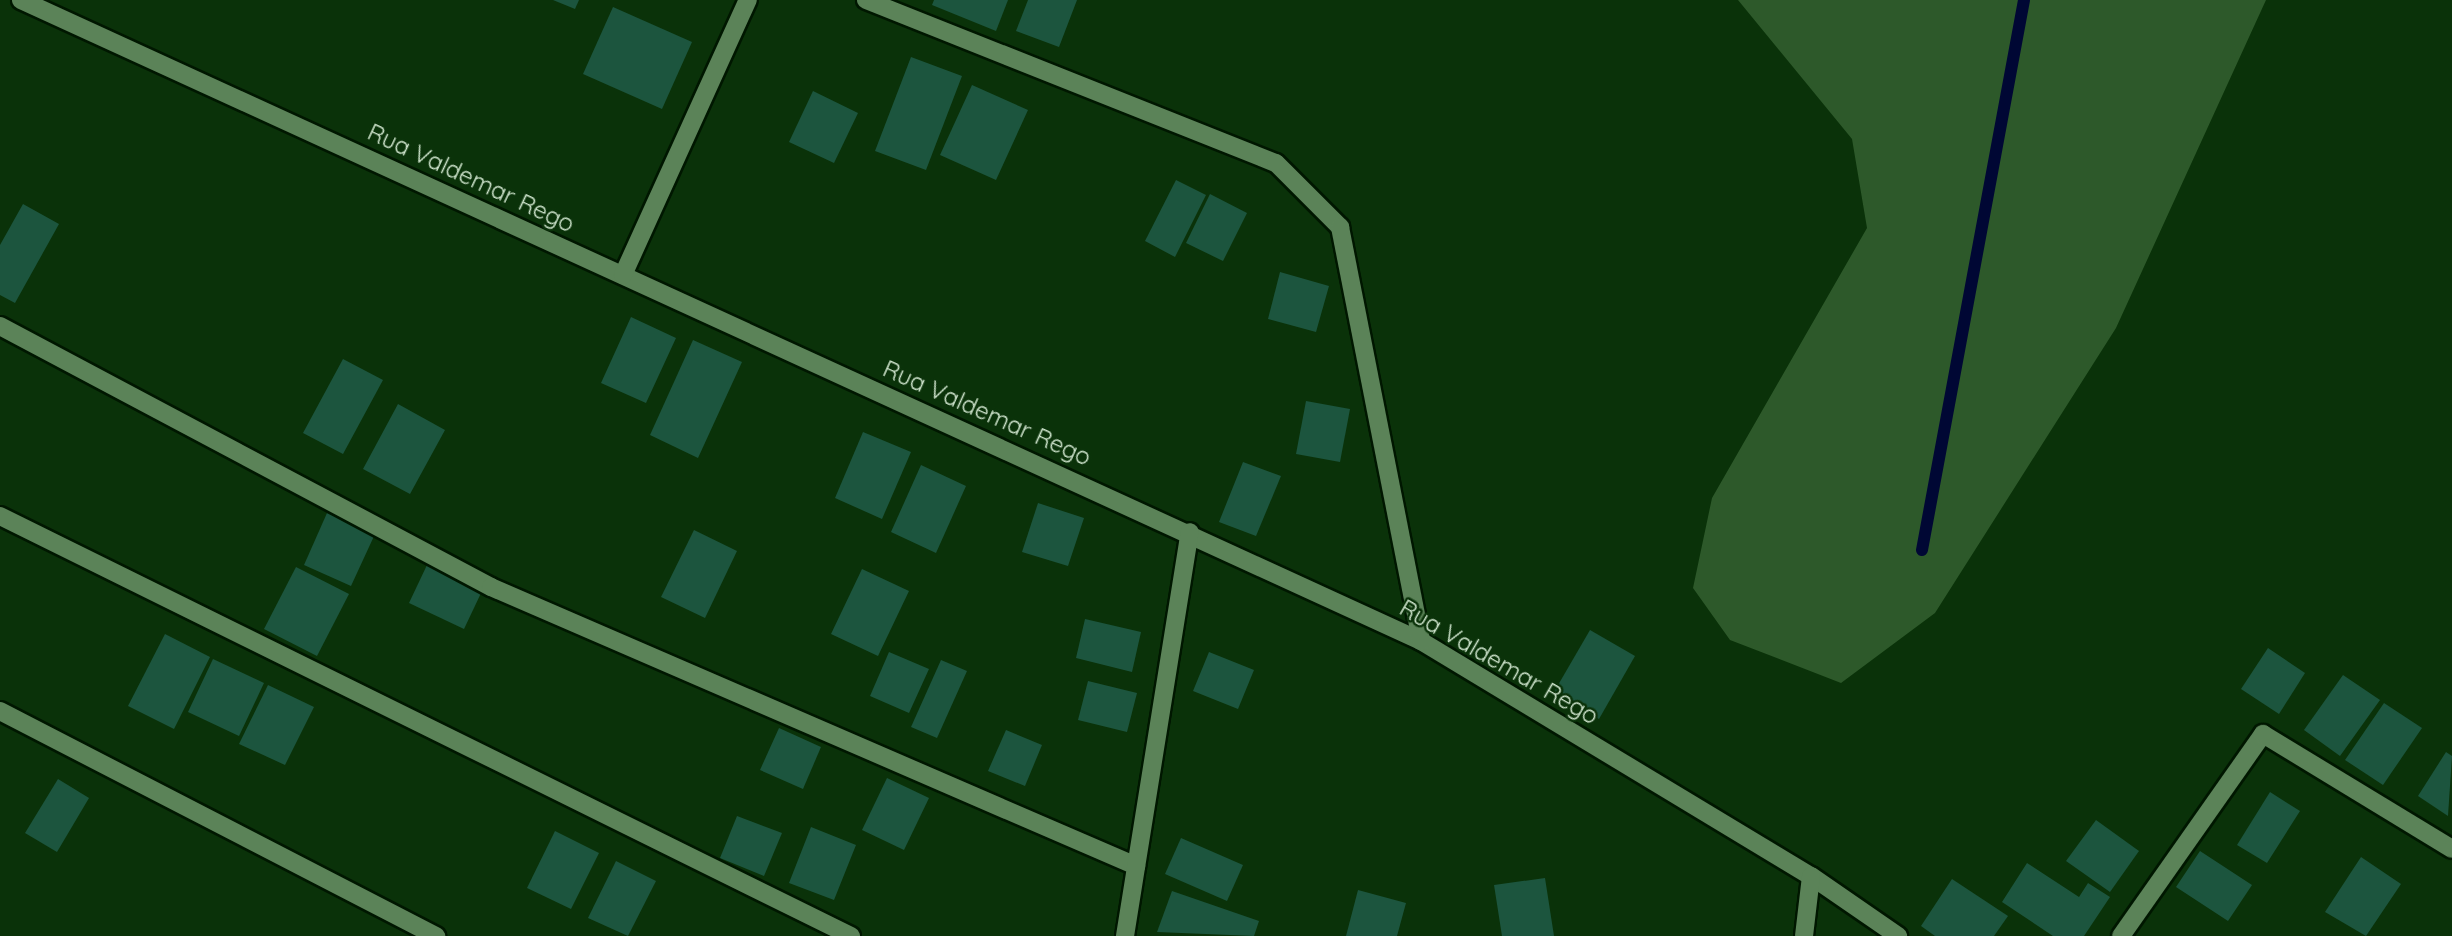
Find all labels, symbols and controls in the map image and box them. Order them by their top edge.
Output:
street label: Rua Valdemar Rego [363,117,579,239]
street label: Rua Valdemar Rego [878,354,1096,472]
street label: Rua Valdemar Rego [1394,593,1604,731]

